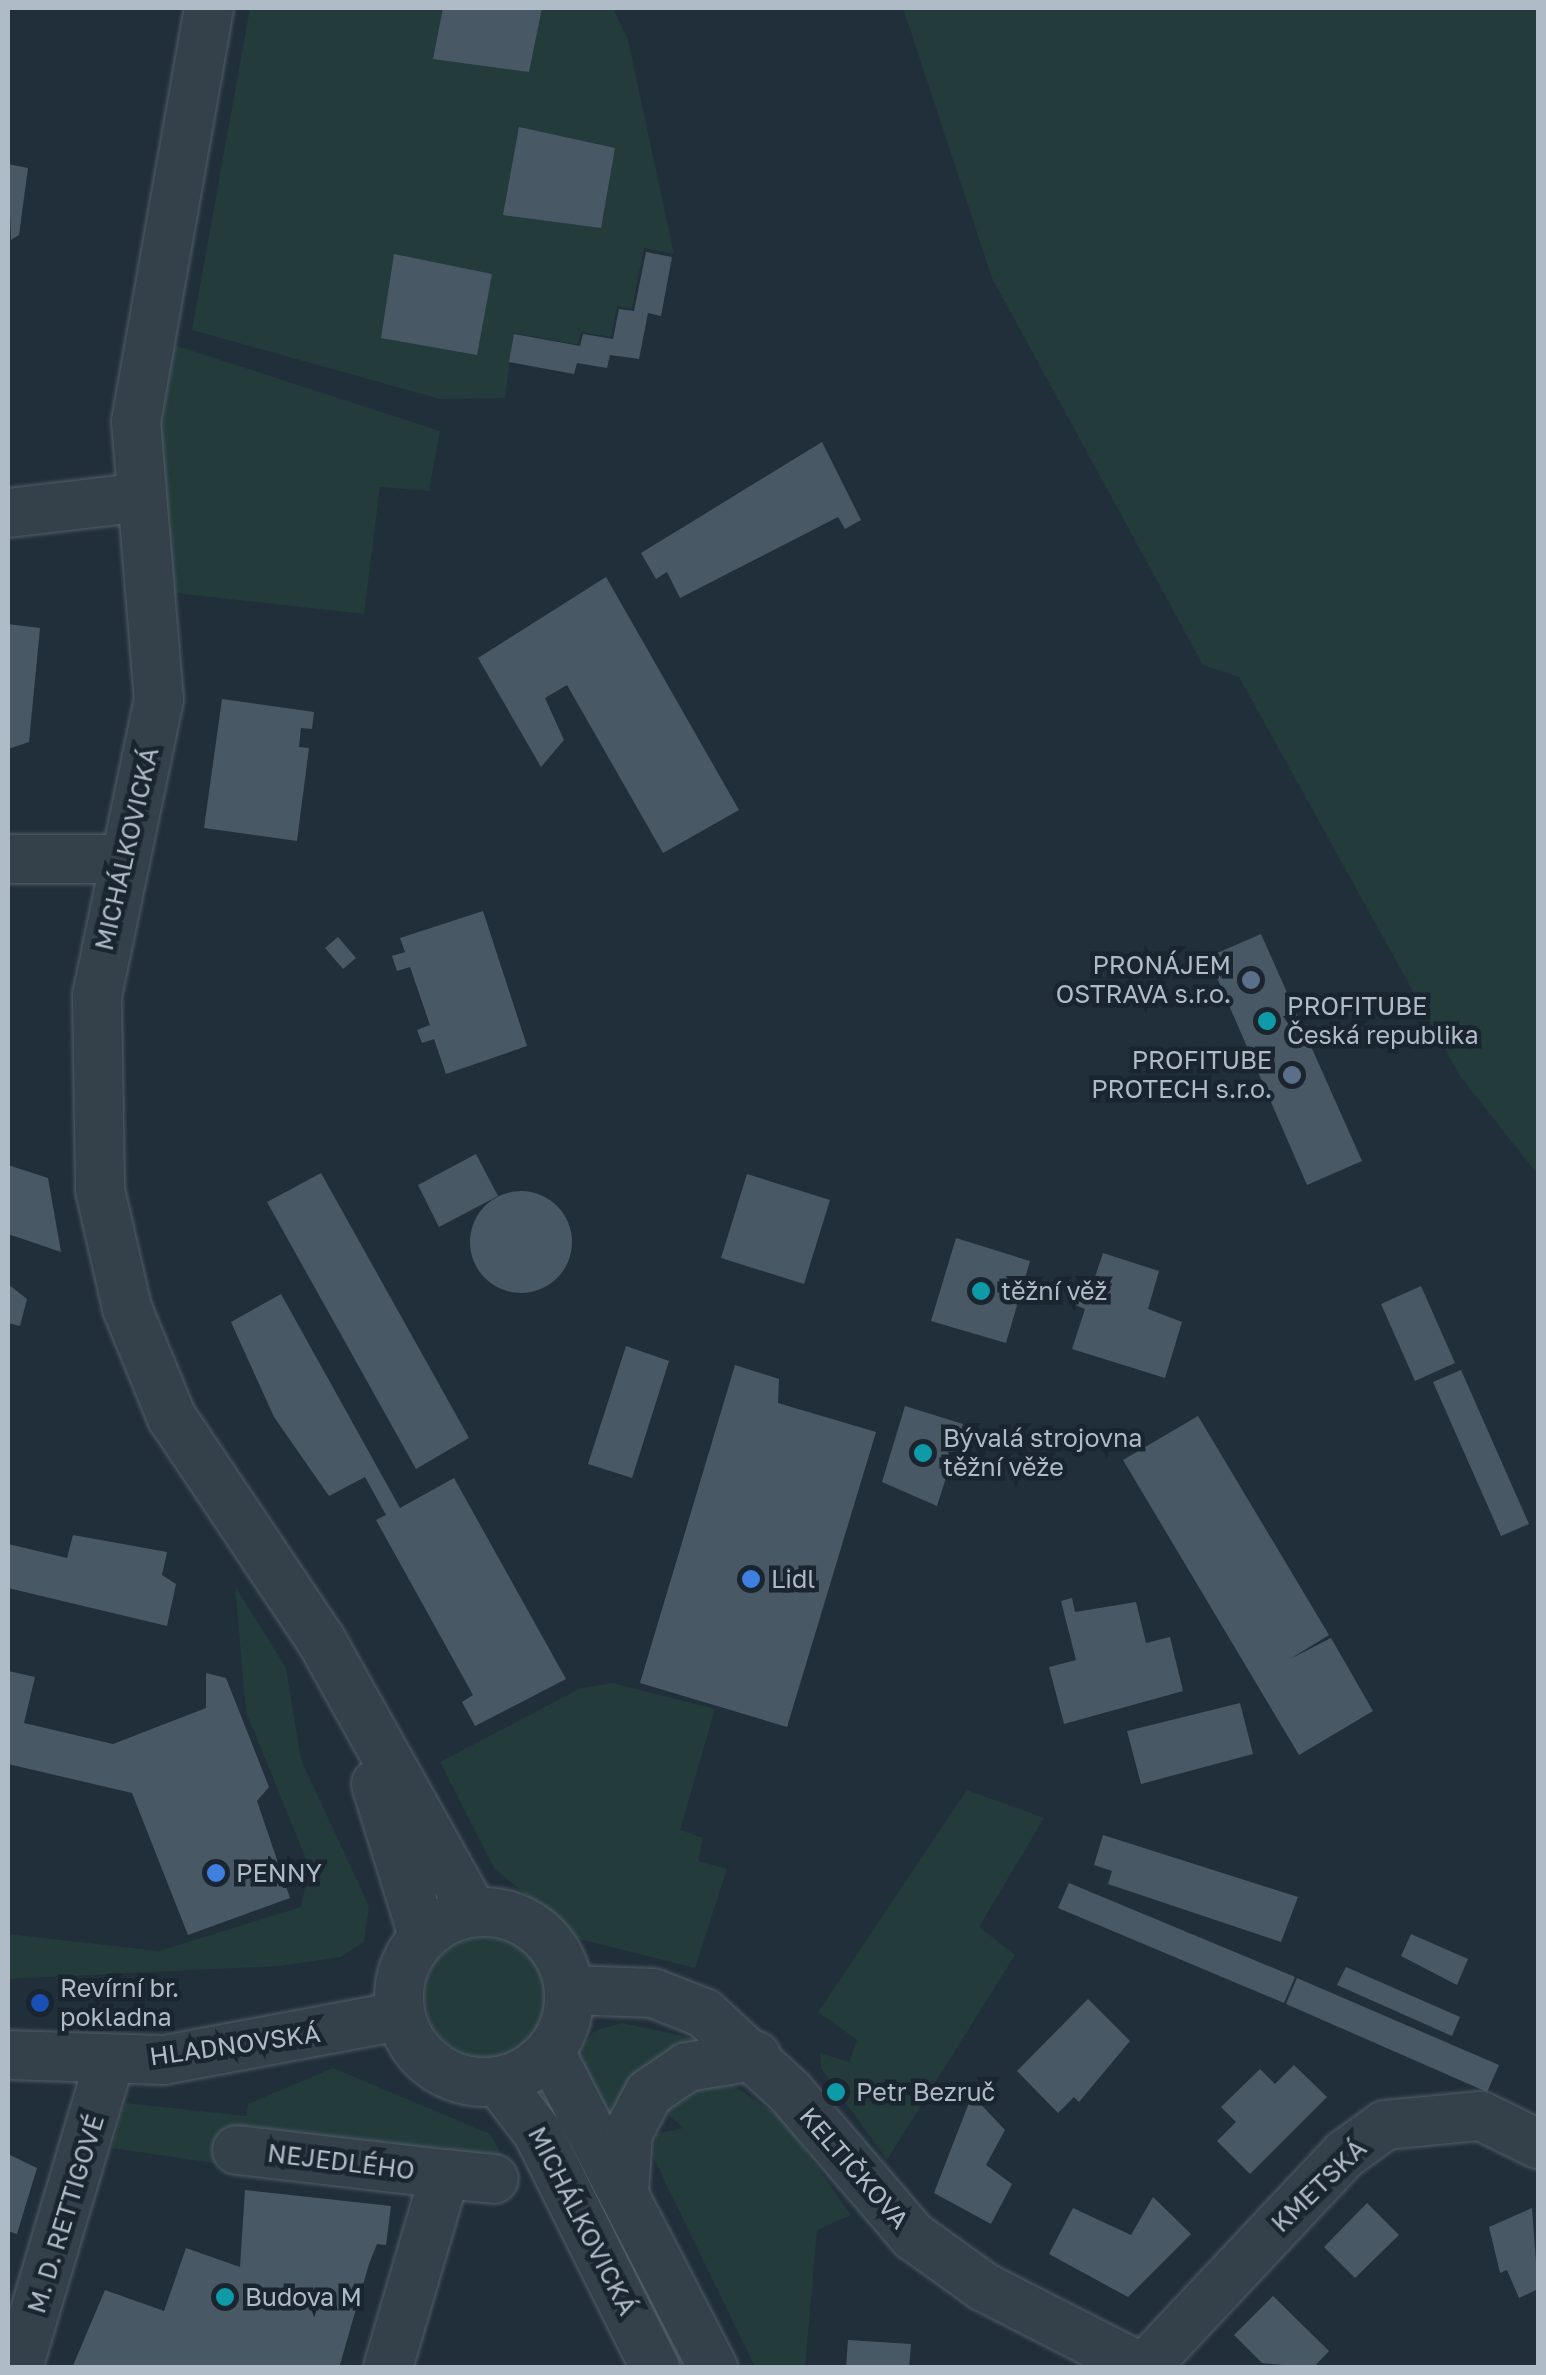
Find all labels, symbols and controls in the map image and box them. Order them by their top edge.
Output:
street label: MICHÁLKOVICKÁ [89,745,165,953]
place label: PRONÁJEM OSTRAVA s.r.o. [1056,951,1231,1010]
marker: PRONÁJEM OSTRAVA s.r.o. [1240,969,1262,991]
place label: PROFITUBE Česká republika [1287,992,1479,1051]
marker: PROFITUBE Česká republika [1256,1010,1278,1032]
place label: PROFITUBE PROTECH s.r.o. [1091,1046,1272,1105]
marker: PROFITUBE PROTECH s.r.o. [1281,1064,1303,1086]
place label: těžní věž [1001,1276,1107,1306]
marker: těžní věž [970,1280,992,1302]
place label: Bývalá strojovna těžní věže [943,1424,1142,1483]
marker: Bývalá strojovna těžní věže [912,1442,934,1464]
place label: Lidl [771,1564,815,1594]
marker: Lidl [740,1568,762,1590]
place label: PENNY [236,1858,322,1888]
marker: PENNY [205,1862,227,1884]
place label: Revírní br. pokladna [60,1974,179,2033]
marker: Revírní br. pokladna [29,1992,51,2014]
street label: HLADNOVSKÁ [148,2018,322,2072]
place label: Petr Bezruč [856,2077,995,2107]
marker: Petr Bezruč [825,2081,847,2103]
street label: KELTIČKOVA [793,2101,915,2235]
street label: M. D. RETTIGOVÉ [22,2111,110,2317]
street label: MICHÁLKOVICKÁ [522,2122,642,2320]
street label: KMETSKÁ [1265,2134,1373,2238]
street label: NEJEDLÉHO [266,2138,416,2186]
place label: Budova M [245,2282,362,2312]
marker: Budova M [214,2286,236,2308]

